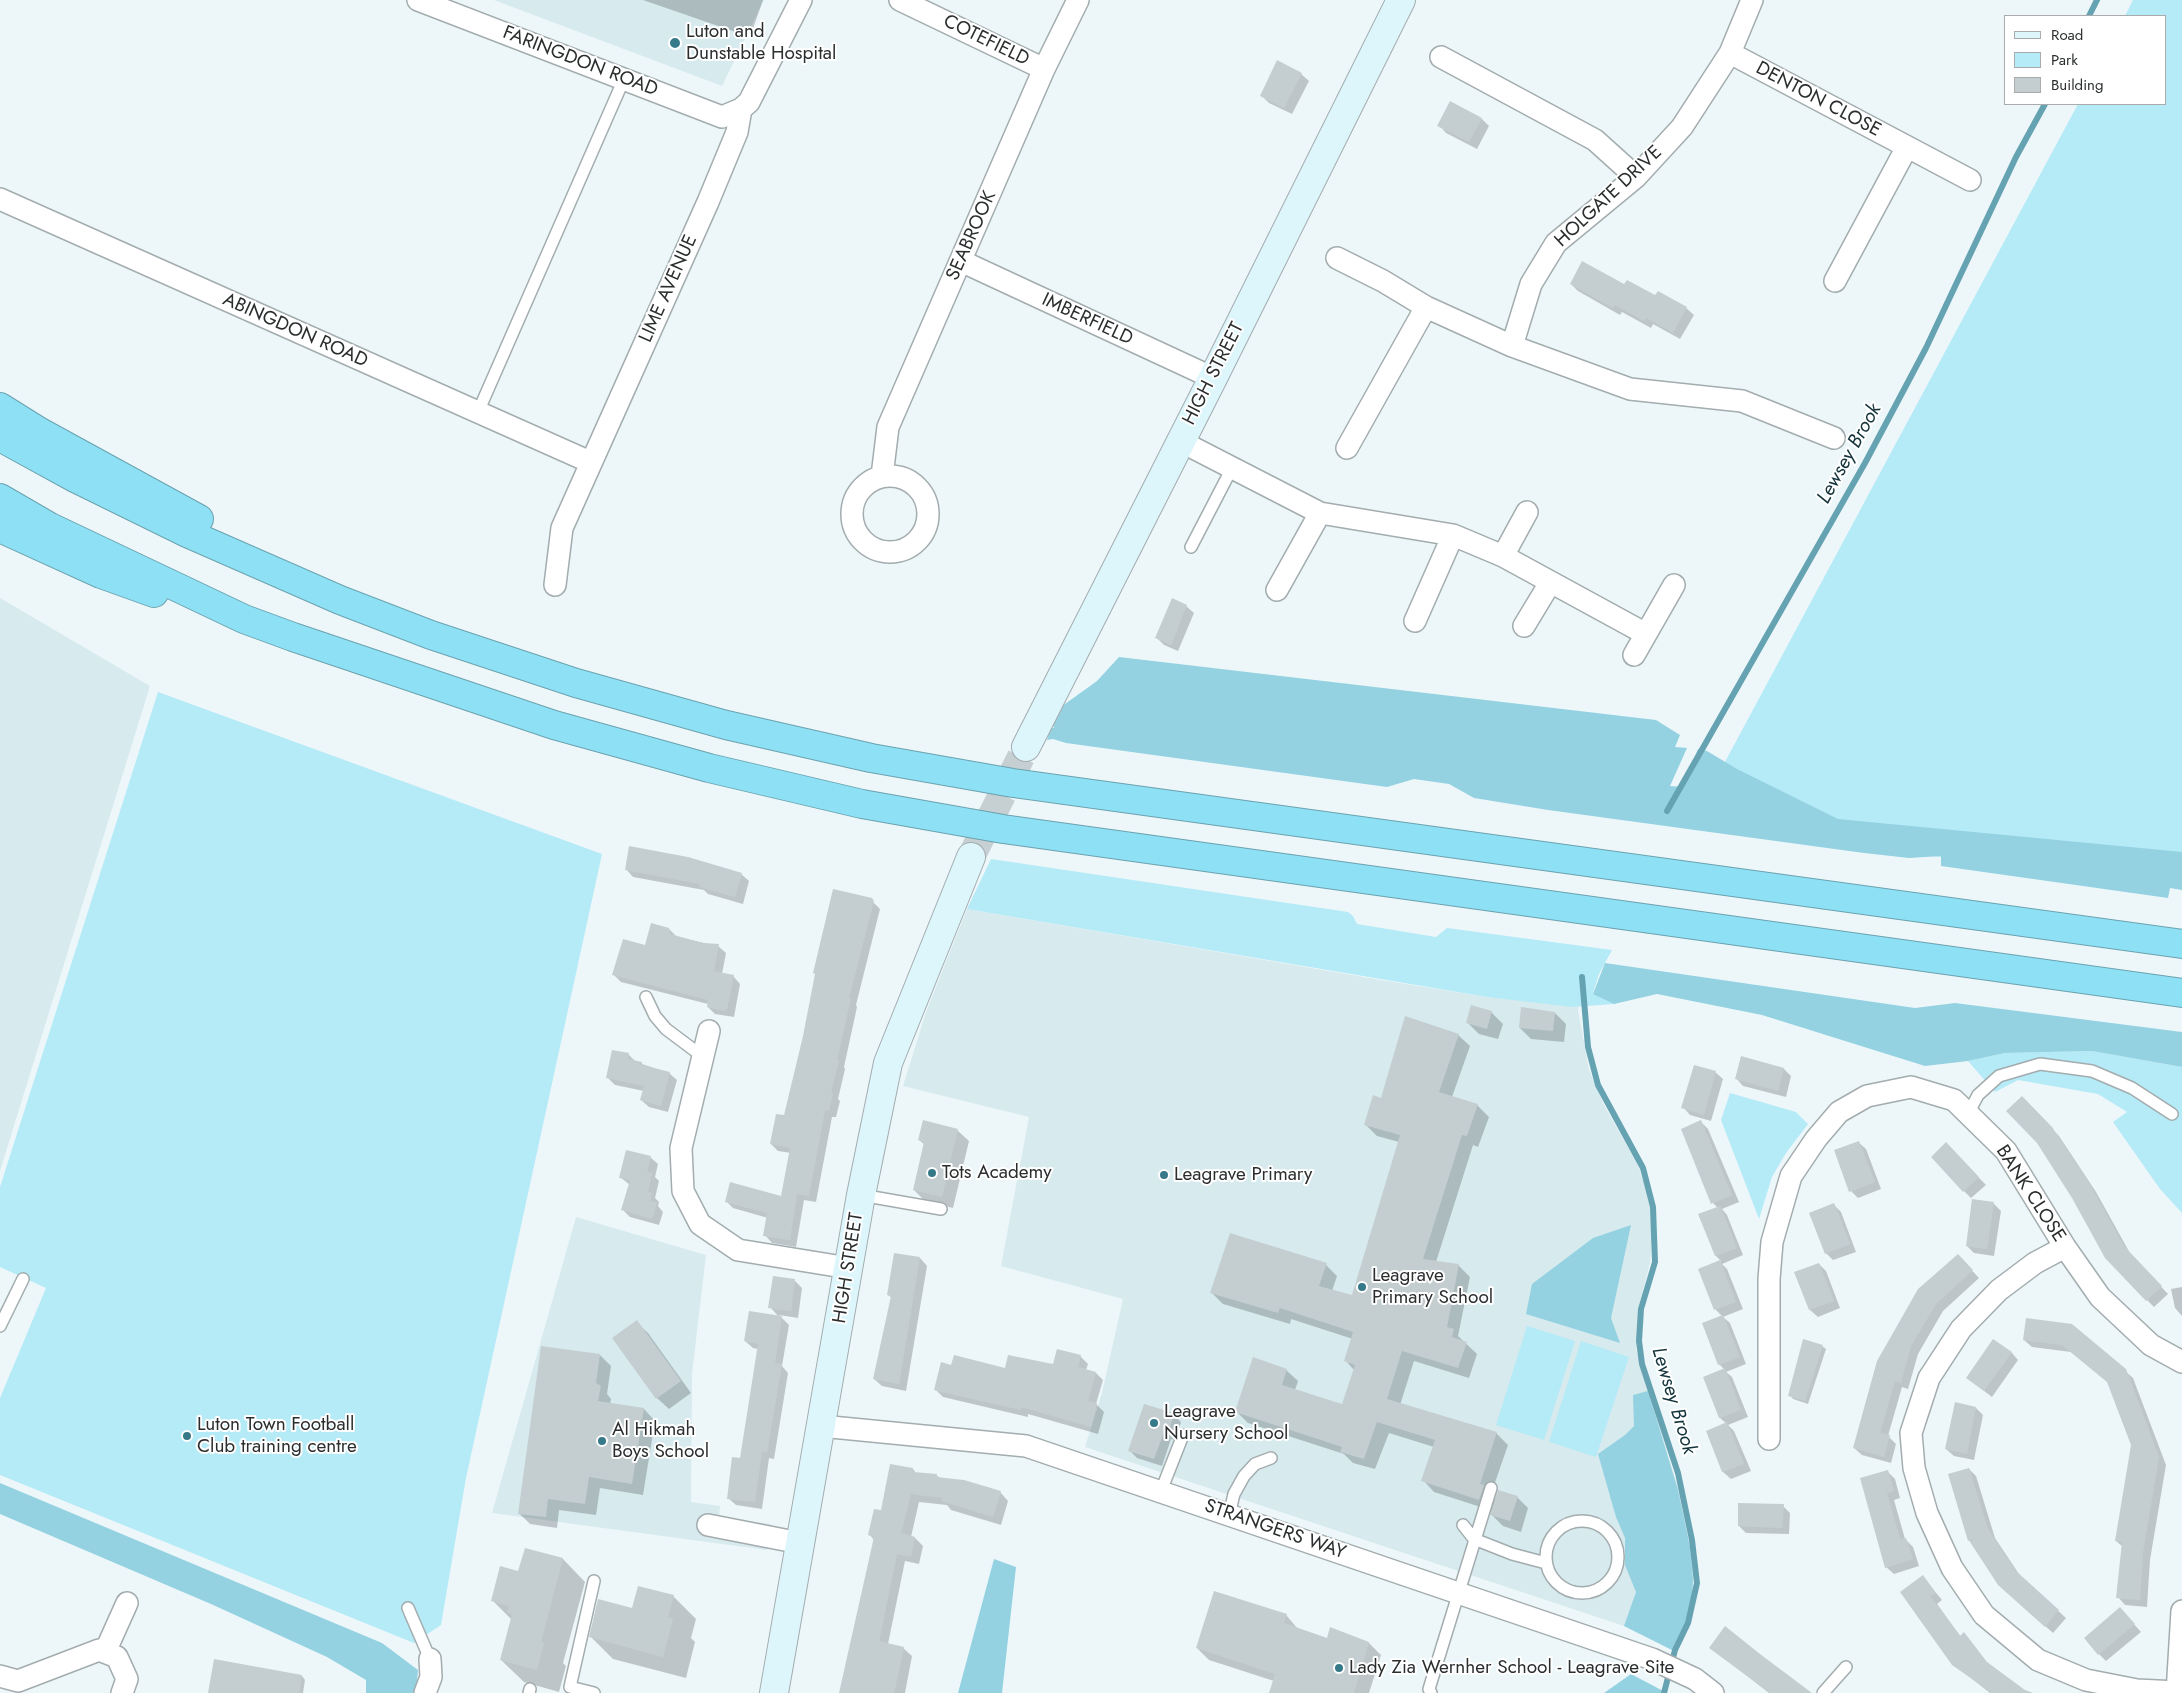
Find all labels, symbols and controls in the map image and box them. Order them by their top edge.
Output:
street label: COTEFIELD [939,10,1033,72]
legend [2004,15,2167,105]
place label: Luton and Dunstable Hospital [686,21,836,65]
street label: FARINGDON ROAD [499,22,661,102]
text: Road [2051,24,2083,46]
marker: Luton and Dunstable Hospital [668,36,682,50]
text: Park [2051,49,2078,71]
street label: DENTON CLOSE [1752,57,1884,143]
text: Building [2051,74,2103,96]
street label: HOLGATE DRIVE [1551,142,1667,252]
street label: SEABROOK [942,188,1002,284]
street label: LIME AVENUE [635,232,703,346]
street label: ABINGDON ROAD [219,289,371,373]
street label: IMBERFIELD [1038,289,1136,351]
street label: HIGH STREET [1178,319,1250,429]
water label: Lewsey Brook [1813,400,1887,508]
street label: BANK CLOSE [1990,1141,2070,1247]
place label: Tots Academy [942,1162,1052,1184]
place label: Leagrave Primary [1174,1164,1312,1186]
marker: Tots Academy [926,1167,938,1179]
marker: Leagrave Primary [1158,1169,1170,1181]
street label: HIGH STREET [829,1211,869,1325]
place label: Leagrave Primary School [1372,1265,1493,1309]
marker: Leagrave Primary School [1356,1281,1368,1293]
water label: Lewsey Brook [1645,1345,1701,1457]
place label: Leagrave Nursery School [1164,1401,1288,1445]
place label: Luton Town Football Club training centre [197,1414,357,1458]
marker: Leagrave Nursery School [1148,1417,1160,1429]
place label: Al Hikmah Boys School [612,1419,709,1463]
marker: Luton Town Football Club training centre [181,1430,193,1442]
marker: Al Hikmah Boys School [596,1435,608,1447]
street label: STRANGERS WAY [1201,1495,1349,1565]
place label: Lady Zia Wernher School - Leagrave Site [1349,1657,1674,1679]
marker: Lady Zia Wernher School - Leagrave Site [1333,1662,1345,1674]

